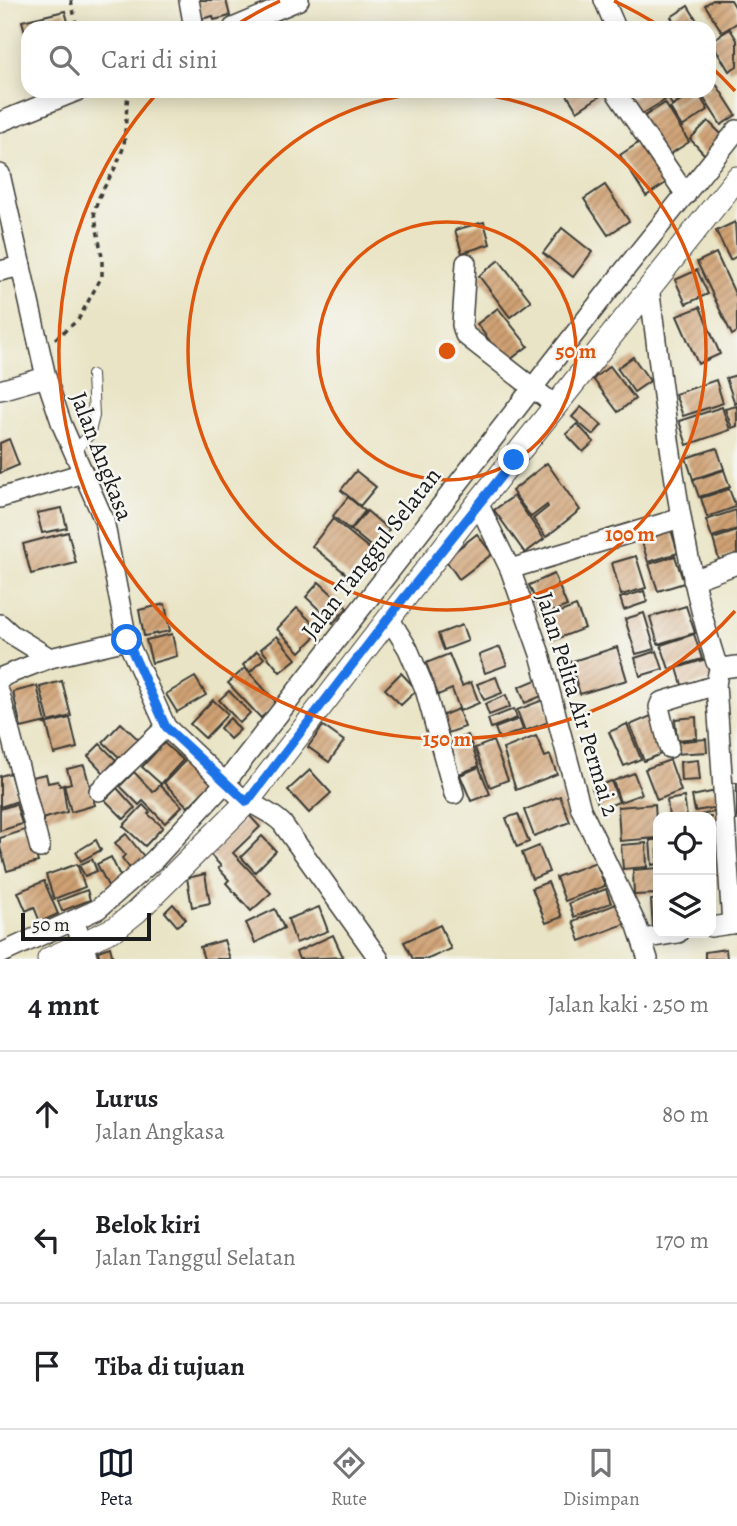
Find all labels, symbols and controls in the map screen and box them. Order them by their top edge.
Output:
search box [21,21,716,98]
icon: search [45,41,83,79]
text: Cari di sini [101,42,218,77]
text: 50 m [556,337,597,365]
centre of rings [435,339,459,363]
street label: Jalan Angkasa [63,387,141,526]
route end [498,444,529,475]
street label: Jalan Tanggul Selatan [294,461,448,645]
text: 100 m [605,520,655,548]
street label: Jalan Pelita Air Permai 2 [529,588,627,820]
route start [111,624,142,655]
text: 150 m [423,725,472,753]
map controls [653,812,716,938]
button: locate [653,812,716,875]
button: layers [653,875,716,938]
scale bar [21,910,150,942]
text: 50 m [32,912,70,938]
text: 4 mnt [28,985,99,1025]
text: Jalan kaki · 250 m [548,989,709,1020]
text: Lurus [95,1081,158,1116]
icon: ahead [28,1095,66,1133]
text: 80 m [662,1099,709,1130]
text: Jalan Angkasa [95,1116,225,1147]
text: Belok kiri [95,1207,201,1242]
icon: left [28,1221,66,1259]
text: 170 m [656,1225,709,1256]
text: Jalan Tanggul Selatan [95,1242,296,1273]
icon: arrive [28,1347,66,1385]
text: Tiba di tujuan [95,1349,245,1384]
tab: Peta [97,1444,135,1512]
tab: Rute [330,1444,368,1512]
tab: Disimpan [563,1444,640,1512]

